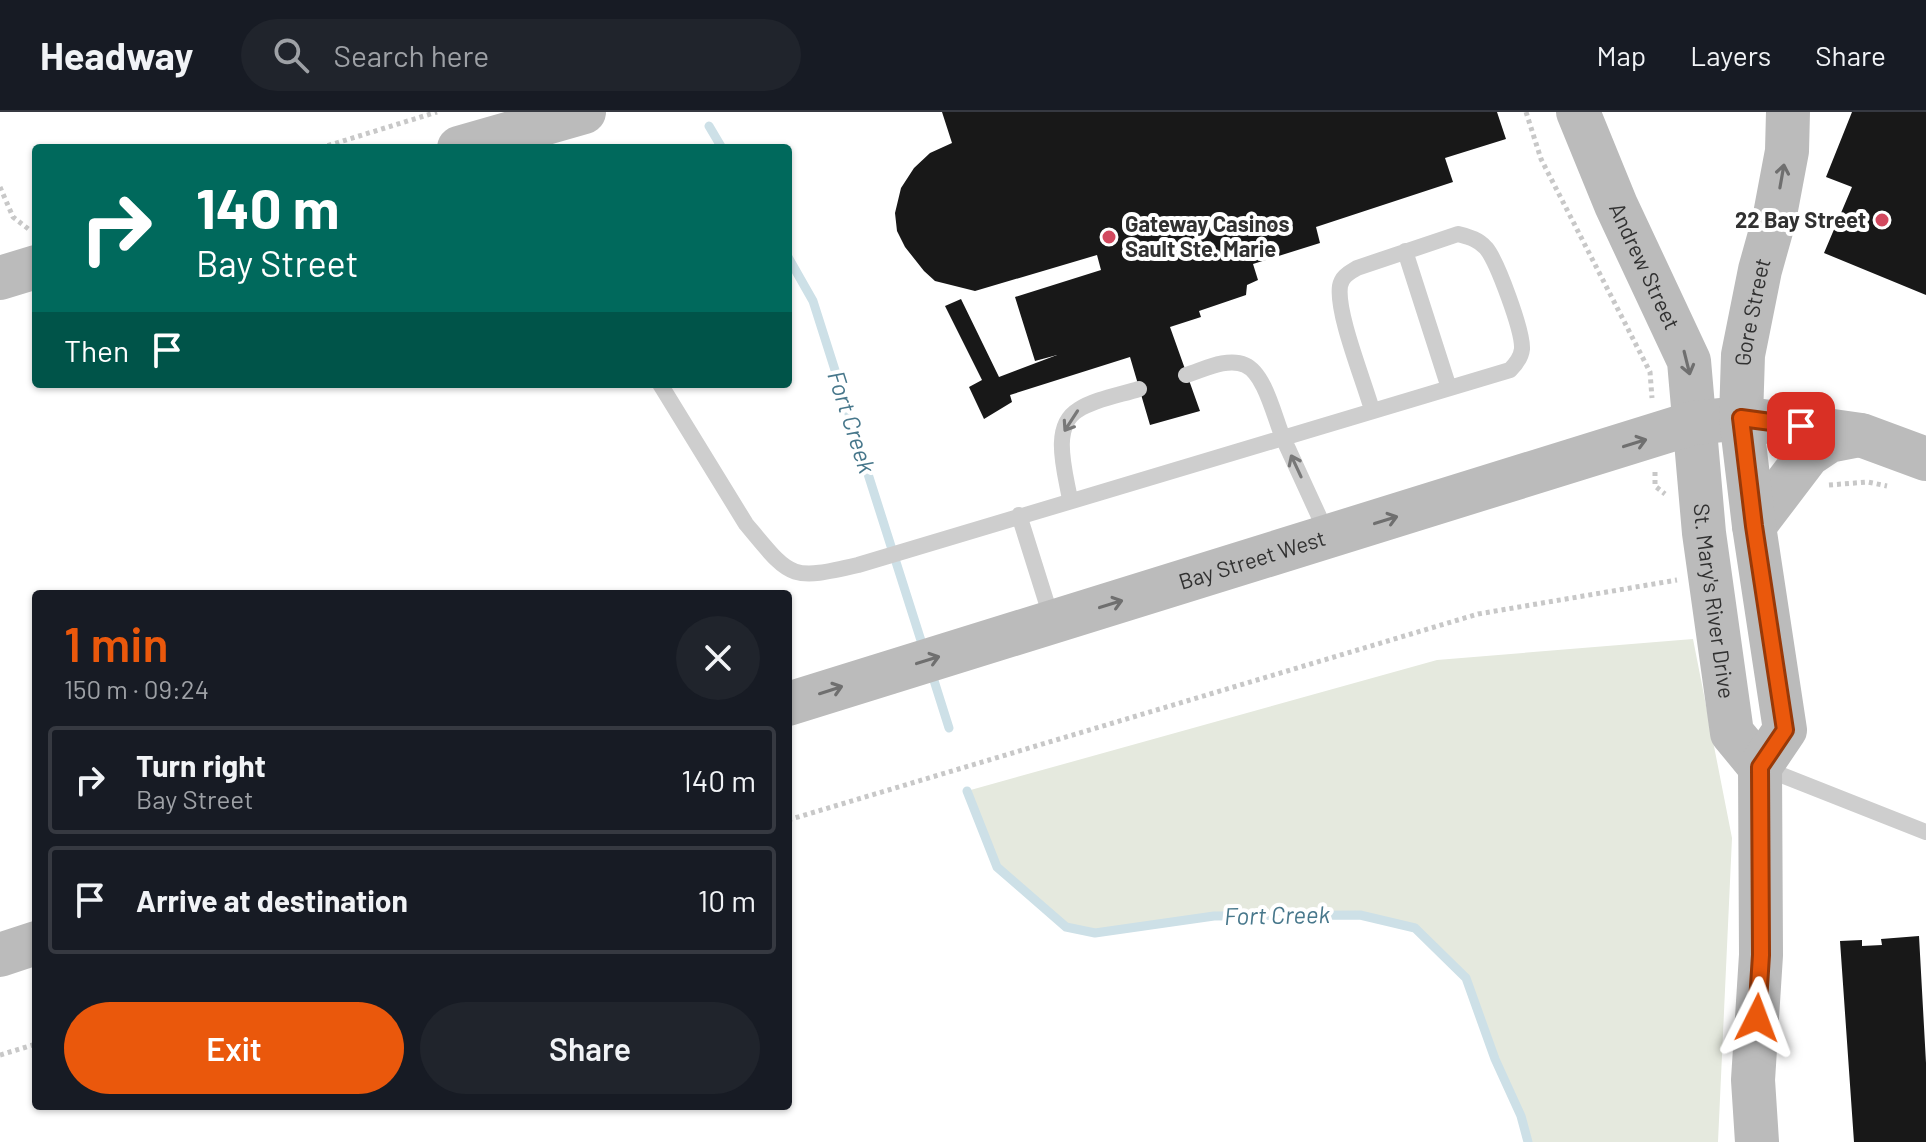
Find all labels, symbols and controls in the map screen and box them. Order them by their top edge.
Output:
search box [241,19,801,91]
text: Headway [40,32,193,78]
icon: search [269,33,313,77]
text: Search here [333,37,489,73]
text: Map [1596,38,1646,72]
text: Layers [1690,38,1771,72]
text: Share [1815,38,1886,72]
one-way arrow [1775,164,1790,189]
text: 140 m [196,173,340,240]
icon: right [64,176,168,280]
street label: Andrew Street [1605,198,1686,333]
place label: 22 Bay Street [1735,206,1866,232]
place label: Gateway Casinos Sault Ste. Marie [1125,210,1290,261]
marker: 22 Bay Street [1873,211,1891,229]
marker: Gateway Casinos Sault Ste. Marie [1100,228,1118,246]
text: Bay Street [196,241,359,284]
street label: Gore Street [1729,255,1775,366]
icon: arrive [145,328,189,372]
text: Then [64,332,129,368]
one-way arrow [1680,350,1695,376]
water label: Fort Creek [822,367,883,477]
pin [1767,392,1835,460]
icon: arrive [1779,404,1823,448]
one-way arrow [1063,409,1080,432]
one-way arrow [1621,435,1647,450]
one-way arrow [1288,454,1303,478]
street label: St. Mary's River Drive [1689,502,1741,700]
one-way arrow [1374,511,1399,526]
street label: Bay Street West [1175,524,1328,594]
one-way arrow [1098,596,1123,610]
text: 1 min [64,614,169,672]
button: close [676,616,760,700]
one-way arrow [915,652,941,667]
text: 150 m · 09:24 [64,673,209,704]
one-way arrow [818,682,843,697]
text: Turn right [136,747,266,783]
icon: right [68,758,112,802]
text: 140 m [681,762,756,798]
text: Bay Street [136,783,253,814]
icon: arrive [68,878,112,922]
text: Arrive at destination [136,882,408,918]
text: 10 m [698,882,756,918]
water label: Fort Creek [1224,899,1330,930]
position arrow [1715,976,1799,1060]
button: Exit [64,1002,404,1094]
button: Share [420,1002,760,1094]

